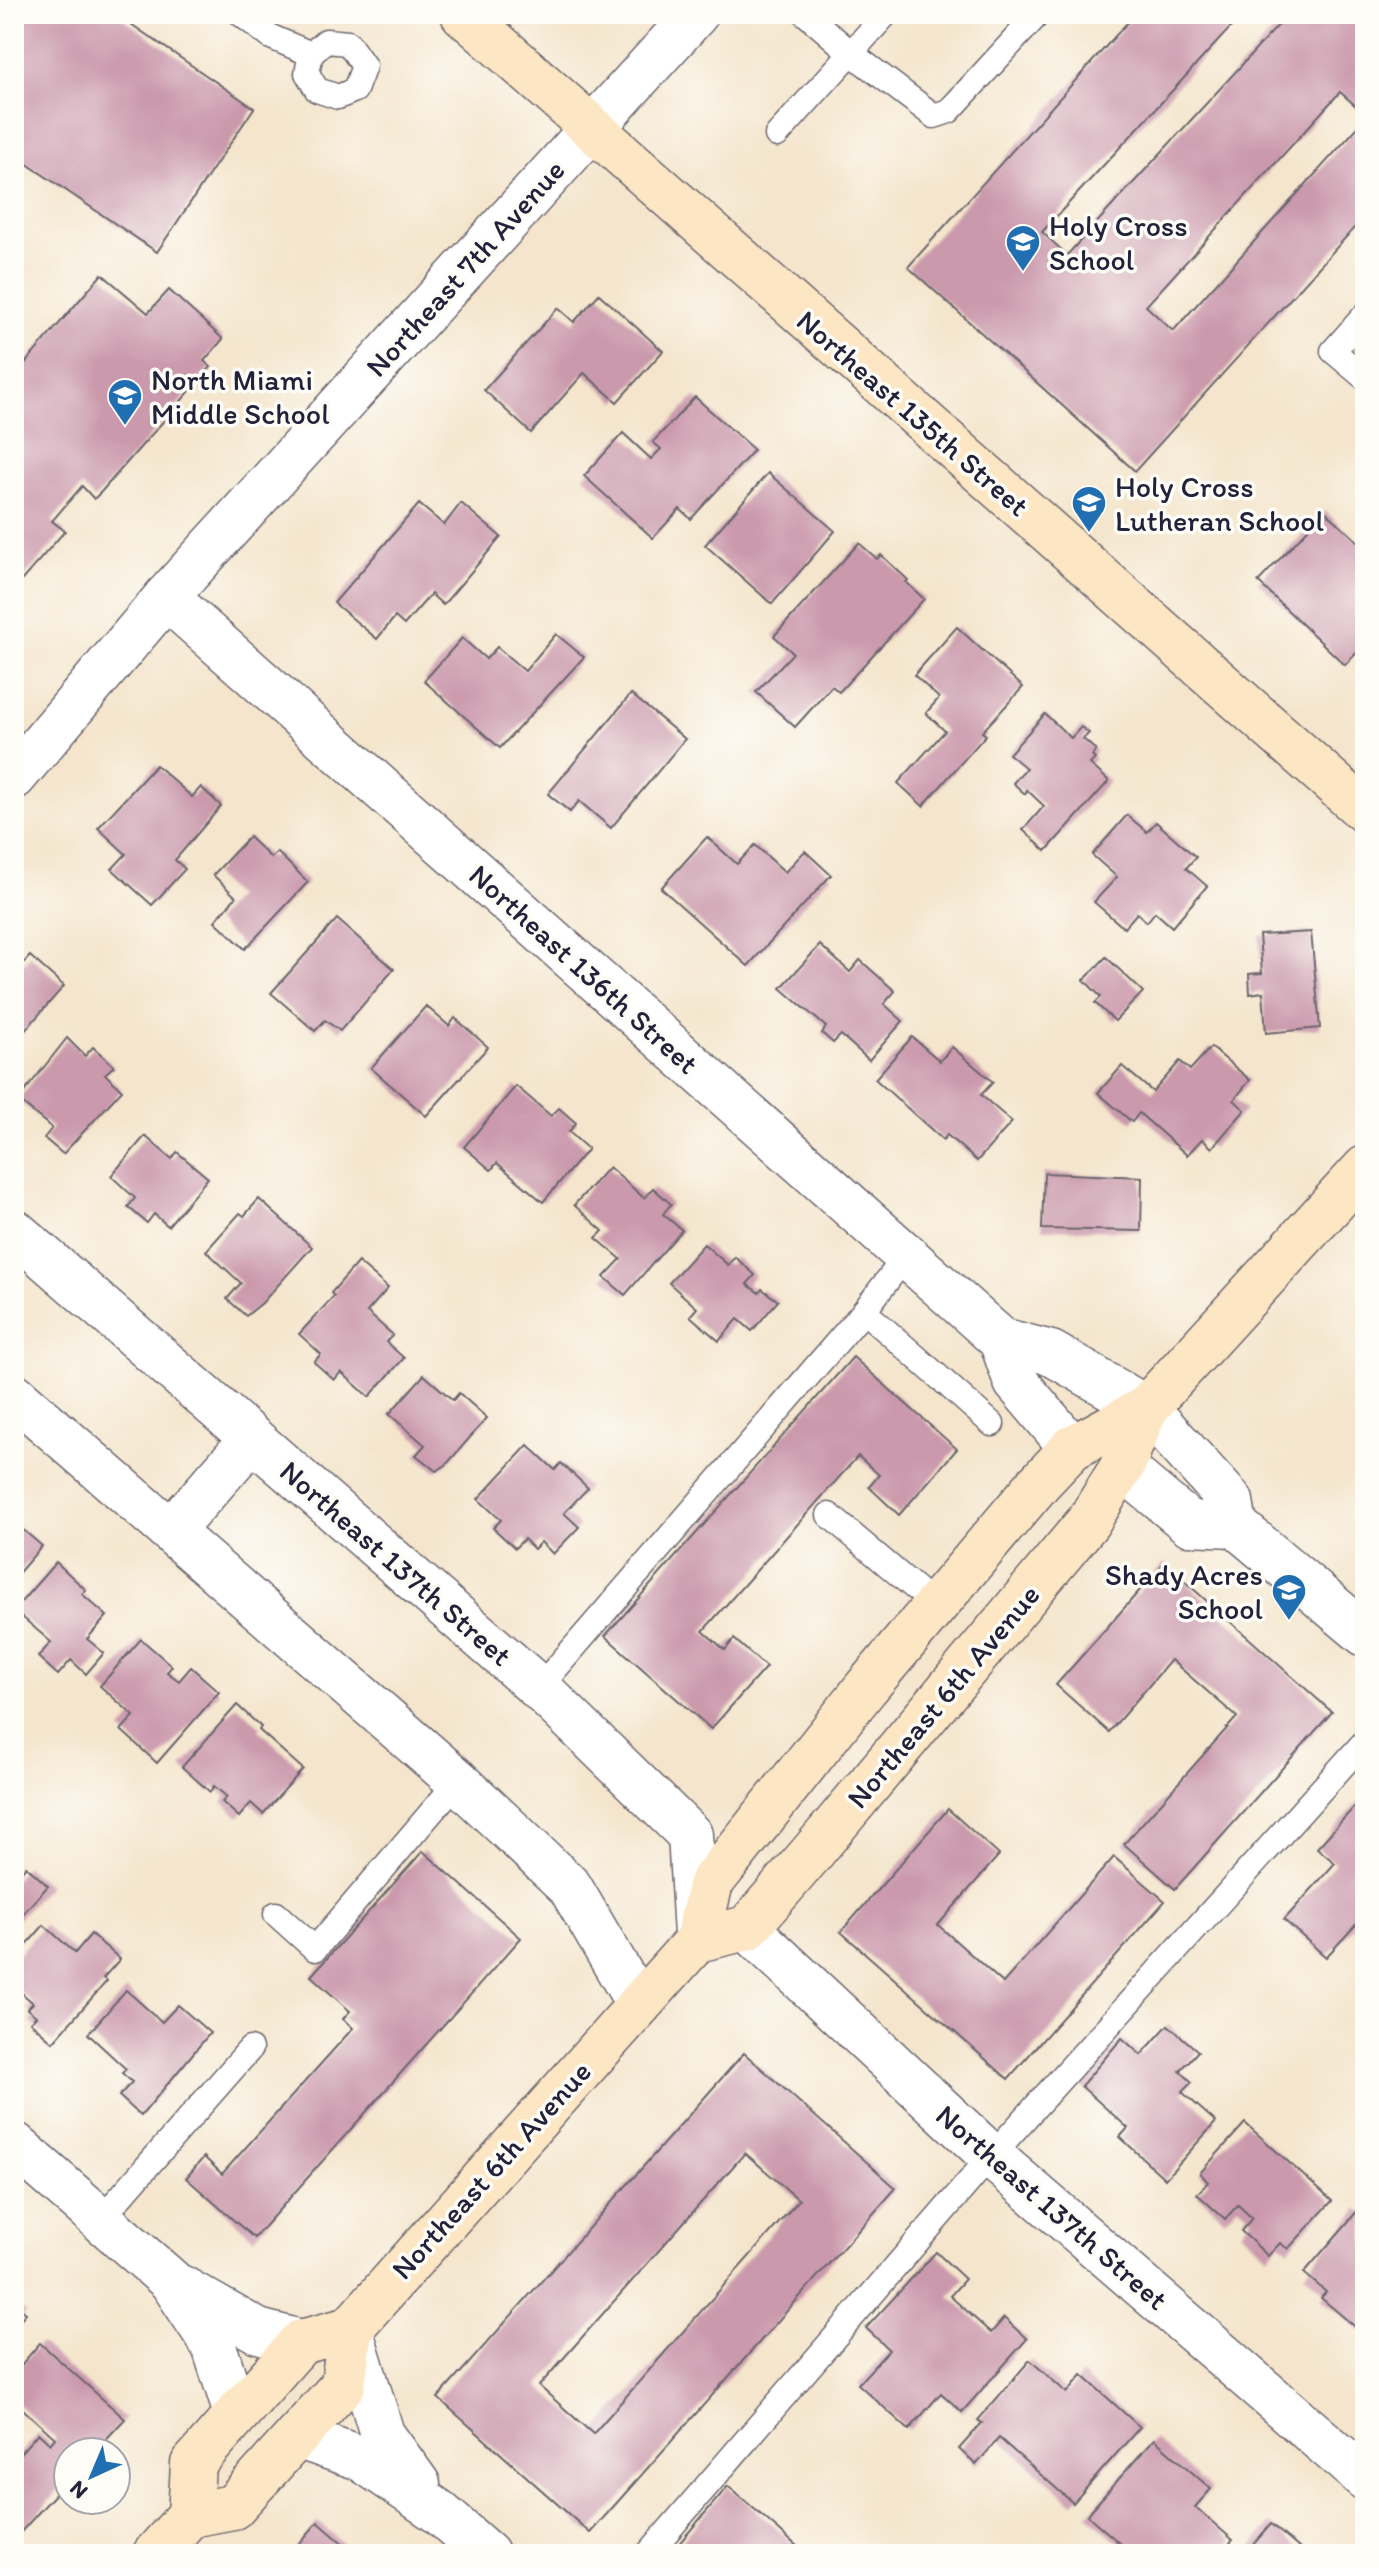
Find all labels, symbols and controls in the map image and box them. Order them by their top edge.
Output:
street label: Northeast 7th Avenue [358,152,572,384]
place label: Holy Cross School [1049,207,1188,278]
school or university icon: Holy Cross School [1004,223,1042,273]
street label: Northeast 135th Street [789,302,1037,524]
place label: North Miami Middle School [151,361,330,432]
school or university icon: North Miami Middle School [106,377,144,427]
place label: Holy Cross Lutheran School [1115,468,1325,539]
school or university icon: Holy Cross Lutheran School [1070,484,1108,534]
street label: Northeast 136th Street [462,856,706,1082]
street label: Northeast 137th Street [273,1452,519,1674]
place label: Shady Acres School [1105,1556,1264,1627]
school or university icon: Shady Acres School [1270,1572,1308,1622]
street label: Northeast 6th Avenue [838,1576,1048,1816]
street label: Northeast 6th Avenue [383,2053,599,2287]
street label: Northeast 137th Street [929,2096,1175,2318]
north arrow [52,2436,132,2516]
text: N [64,2475,93,2505]

